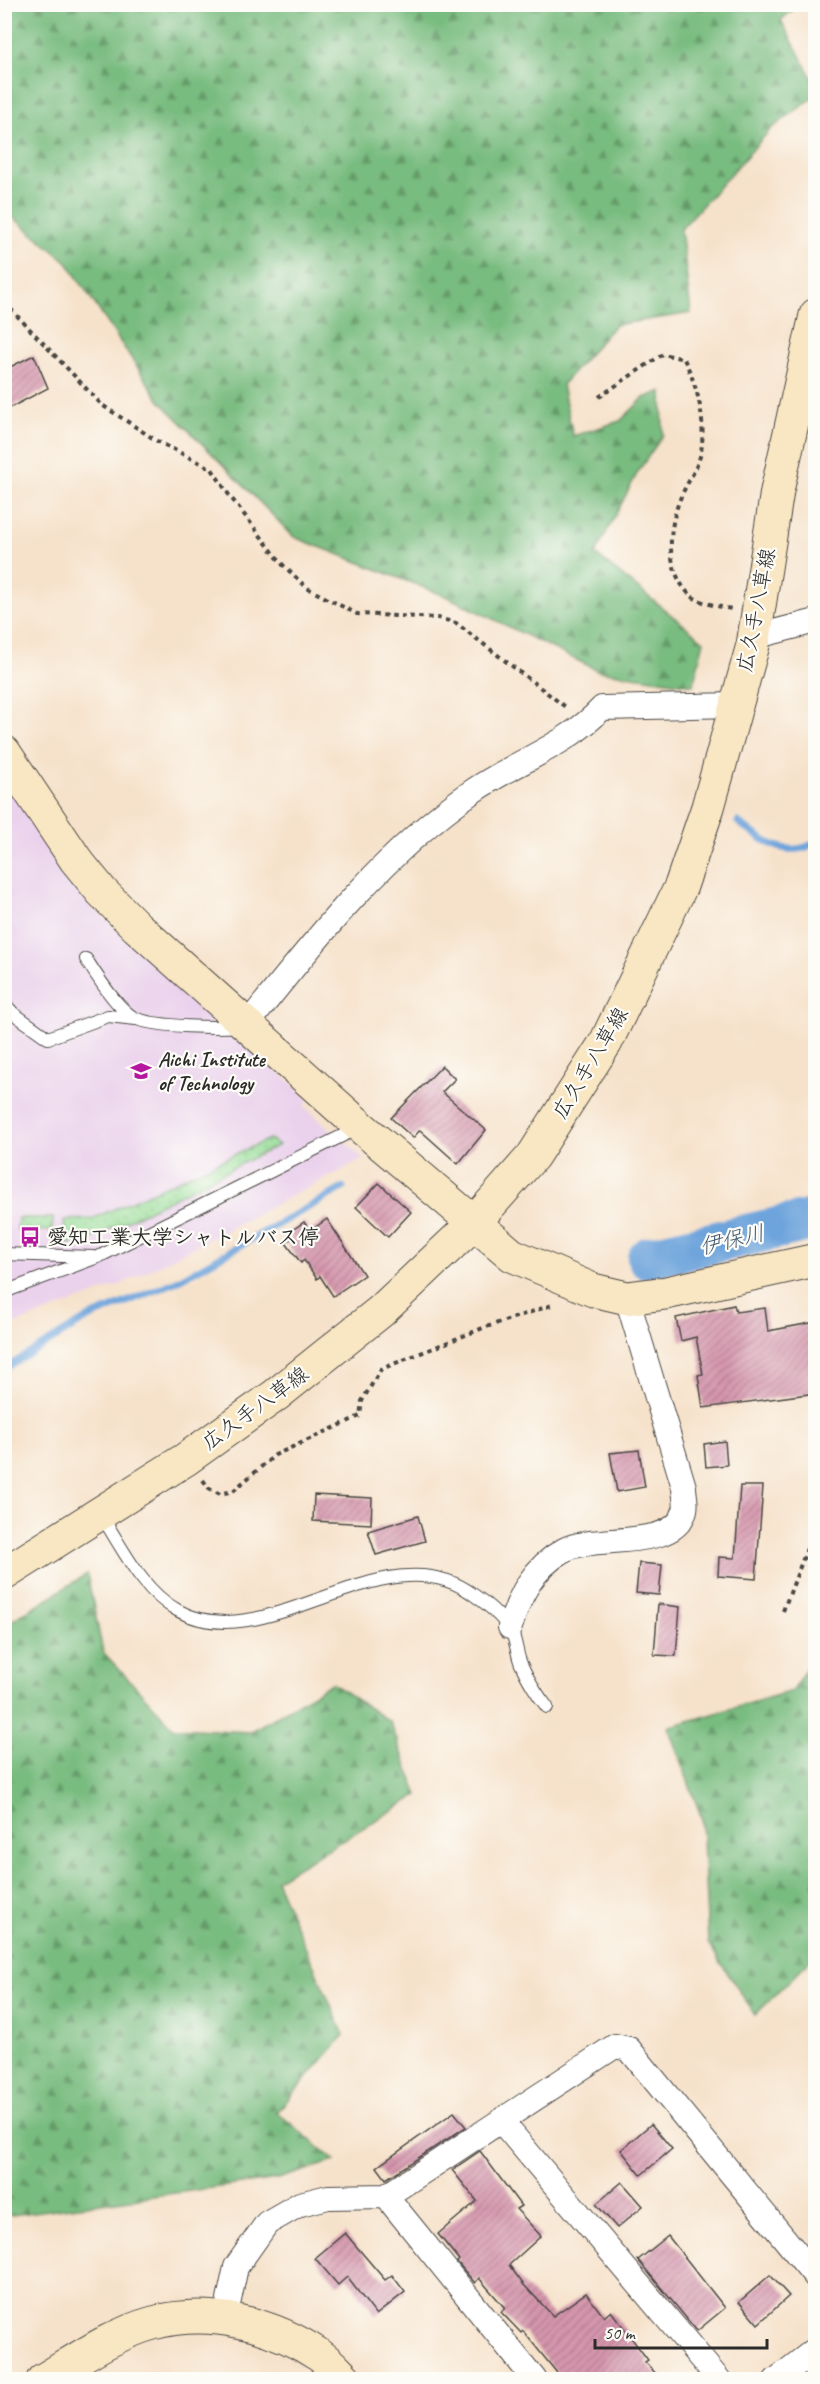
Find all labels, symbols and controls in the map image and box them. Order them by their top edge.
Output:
street label: 広久手八草線 [731,546,781,674]
street label: 広久手八草線 [546,1002,634,1124]
place label: Aichi Institute of Technology [158,1046,267,1096]
school or university icon: Aichi Institute of Technology [129,1059,153,1083]
water label: 伊保川 [697,1219,768,1261]
place label: 愛知工業大学シャトルバス停 [47,1224,319,1250]
bus stop icon: 愛知工業大学シャトルバス停 [18,1225,42,1249]
street label: 広久手八草線 [196,1360,314,1456]
scale bar [595,2312,768,2350]
text: 50 m [604,2322,637,2344]

